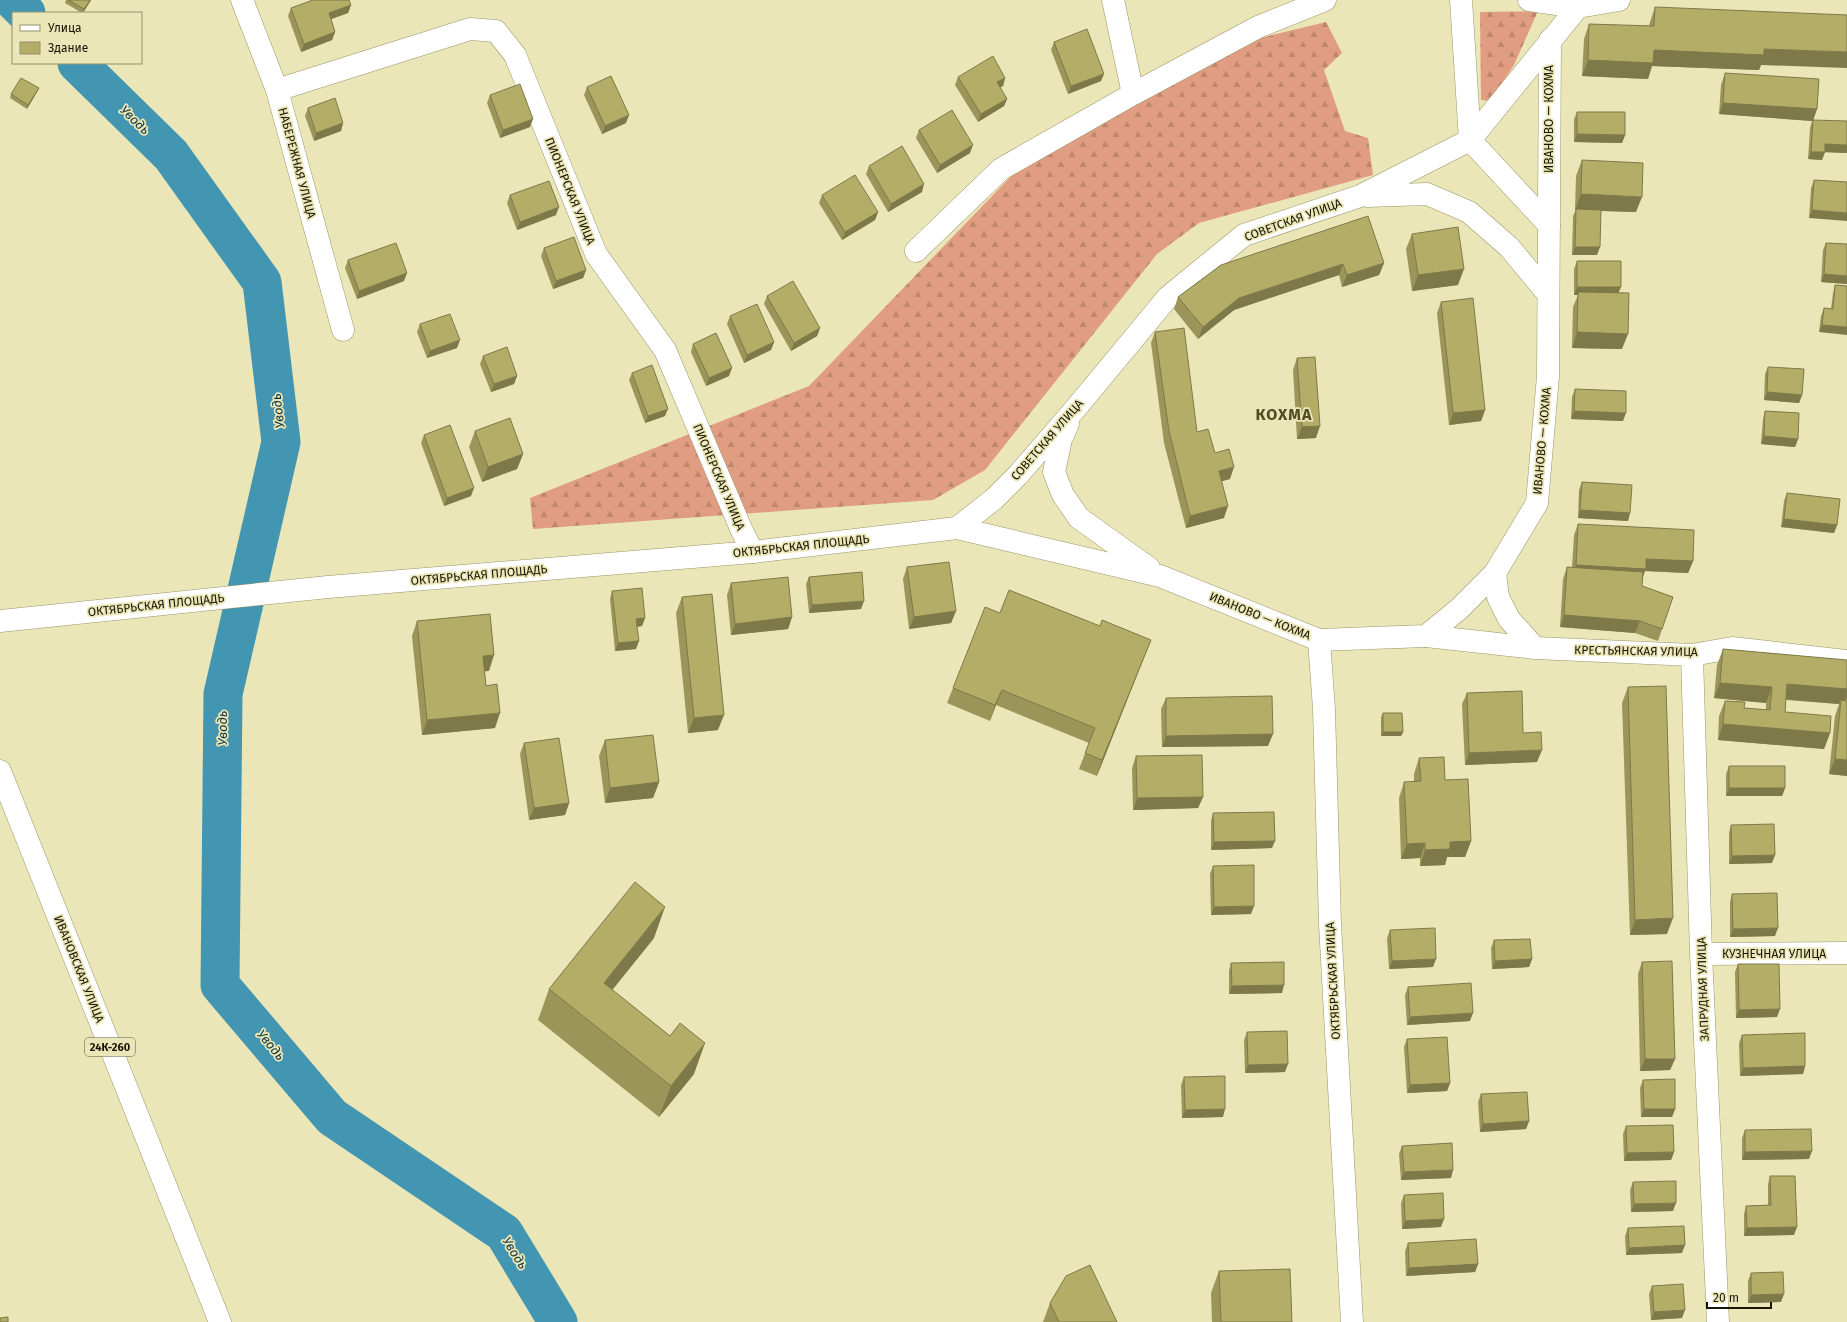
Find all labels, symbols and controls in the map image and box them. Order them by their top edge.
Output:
legend [12,12,142,64]
text: Улица [48,21,82,35]
text: Здание [48,41,88,55]
street label: ИВАНОВО — КОХМА [1542,65,1556,173]
water label: Уводь [117,102,153,138]
street label: НАБЕРЕЖНАЯ УЛИЦА [275,106,319,220]
street label: ПИОНЕРСКАЯ УЛИЦА [542,135,598,247]
street label: СОВЕТСКАЯ УЛИЦА [1242,196,1344,244]
street label: ИВАНОВО — КОХМА [1530,387,1554,495]
water label: Уводь [268,392,288,429]
street label: СОВЕТСКАЯ УЛИЦА [1008,397,1086,483]
district label: КОХМА [1256,405,1312,424]
street label: ПИОНЕРСКАЯ УЛИЦА [690,422,748,533]
street label: ОКТЯБРЬСКАЯ ПЛОЩАДЬ [732,532,870,560]
street label: ОКТЯБРЬСКАЯ ПЛОЩАДЬ [410,562,548,588]
street label: ИВАНОВО — КОХМА [1207,589,1313,643]
street label: ОКТЯБРЬСКАЯ ПЛОЩАДЬ [87,591,225,619]
street label: КРЕСТЬЯНСКАЯ УЛИЦА [1574,643,1698,659]
water label: Уводь [215,710,230,745]
street label: ИВАНОВСКАЯ УЛИЦА [51,913,107,1025]
street label: ОКТЯБРЬСКАЯ УЛИЦА [1323,922,1343,1040]
street label: ЗАПРУДНАЯ УЛИЦА [1694,937,1712,1041]
street label: КУЗНЕЧНАЯ УЛИЦА [1722,947,1826,961]
water label: Уводь [254,1027,288,1063]
road number: 24К-260 [85,1038,135,1056]
water label: Уводь [499,1234,531,1272]
scale bar [1707,1284,1771,1310]
text: 20 m [1713,1291,1739,1305]

